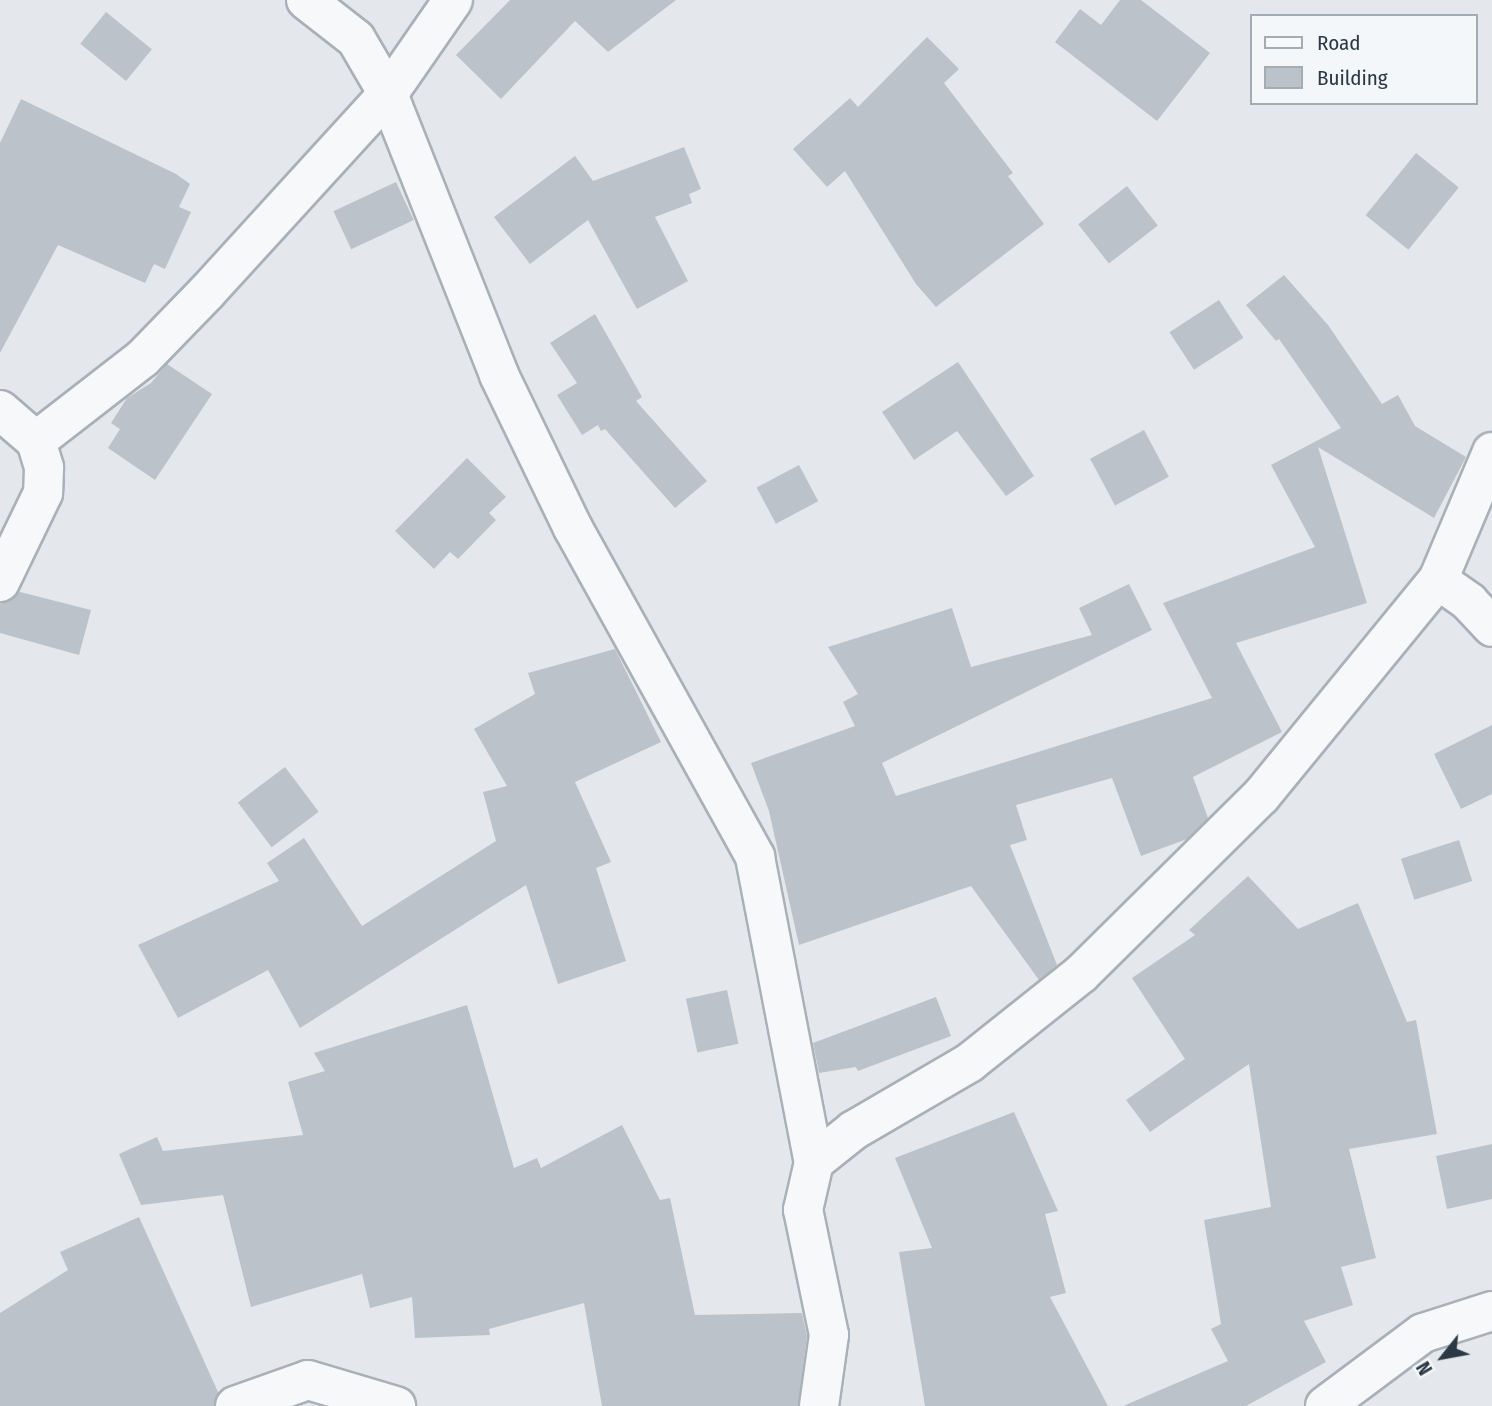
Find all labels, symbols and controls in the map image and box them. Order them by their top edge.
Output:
legend [1250,14,1478,105]
text: Road [1317,30,1361,56]
text: Building [1317,65,1388,91]
north arrow [1408,1322,1478,1392]
text: N [1412,1357,1437,1379]

